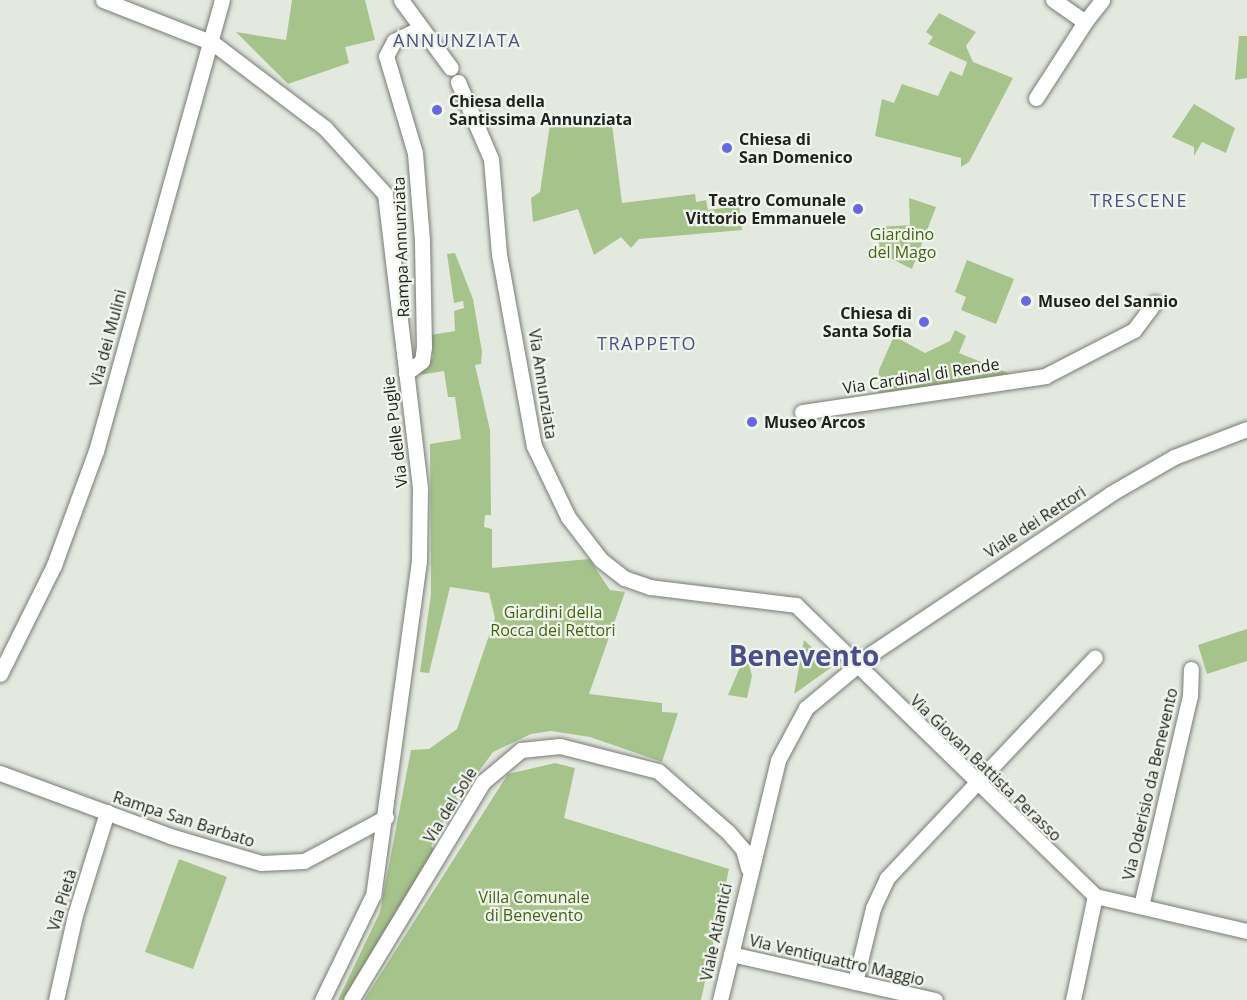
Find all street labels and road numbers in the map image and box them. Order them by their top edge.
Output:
street label: Rampa Annunziata [389,176,413,318]
street label: Via dei Mulini [86,287,130,389]
street label: Via Annunziata [525,328,561,440]
street label: Via Cardinal di Rende [841,354,1001,398]
street label: Via delle Puglie [379,375,411,489]
street label: Viale dei Rettori [981,482,1089,562]
street label: Via Oderisio da Benevento [1118,686,1182,882]
street label: Via Giovan Battista Perasso [906,691,1066,845]
street label: Via del Sole [419,764,481,846]
street label: Rampa San Barbato [111,787,257,851]
street label: Via Pietà [43,867,81,933]
street label: Viale Atlantici [696,881,736,983]
street label: Via Ventiquattro Maggio [748,930,926,990]

